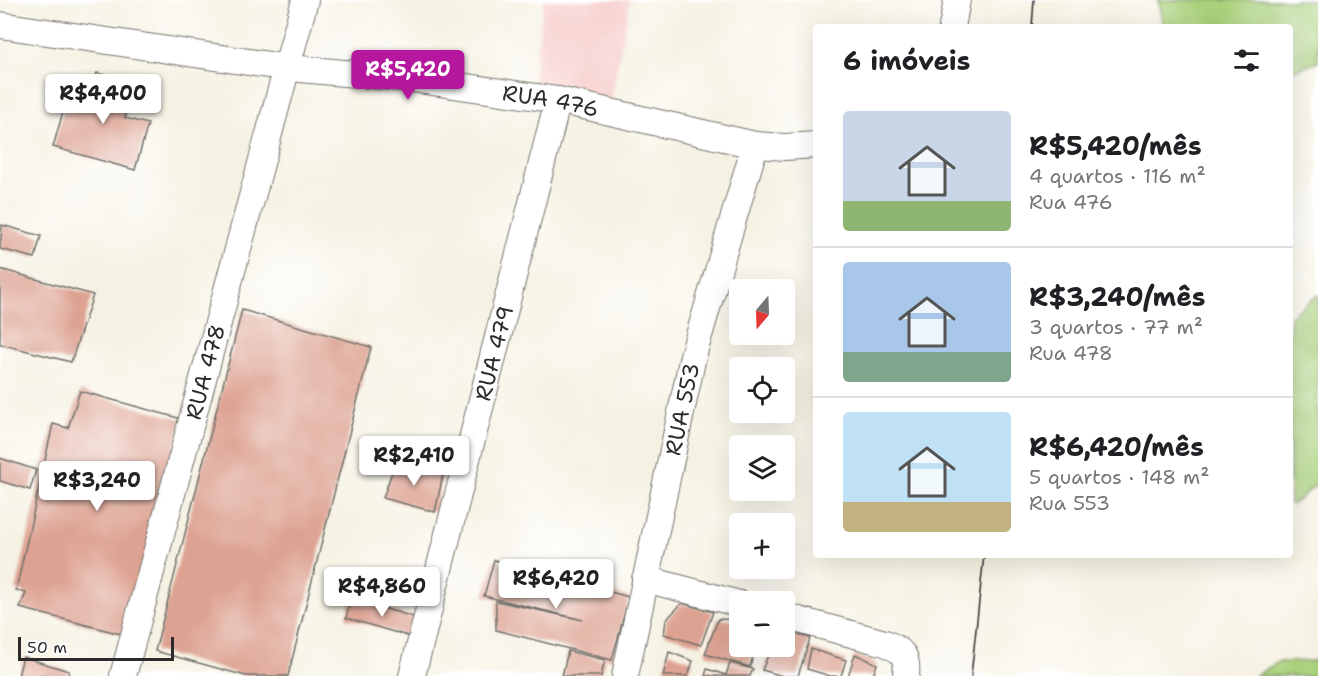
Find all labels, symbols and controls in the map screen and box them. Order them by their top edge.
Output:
text: 6 imóveis [843,43,970,78]
icon: filters [1230,44,1263,77]
pin: R$5,420 [353,50,463,101]
text: R$5,420 [365,56,451,82]
pin: R$4,400 [48,74,158,125]
street label: RUA 476 [501,78,602,124]
text: R$4,400 [59,80,147,106]
text: R$5,420/mês [1029,128,1202,163]
icon: home [891,135,963,207]
text: 4 quartos · 116 m² [1029,163,1206,189]
text: Rua 476 [1029,189,1113,215]
north arrow [729,279,795,345]
map controls [729,279,795,657]
text: R$3,240/mês [1029,279,1206,314]
icon: home [891,286,963,358]
street label: RUA 479 [468,303,520,404]
text: 3 quartos · 77 m² [1029,314,1203,340]
street label: RUA 478 [179,321,232,423]
text: Rua 478 [1029,340,1113,366]
button: locate [729,357,795,423]
street label: RUA 553 [658,360,706,458]
text: R$6,420/mês [1029,429,1204,464]
button: layers [729,435,795,501]
pin: R$2,410 [359,436,469,487]
icon: home [891,436,963,508]
text: R$2,410 [373,442,455,468]
pin: R$3,240 [42,461,152,512]
text: 5 quartos · 148 m² [1029,464,1209,490]
text: R$3,240 [53,467,141,493]
text: Rua 553 [1029,490,1110,516]
button: + [729,513,795,579]
pin: R$6,420 [501,559,611,610]
text: R$6,420 [513,565,599,591]
pin: R$4,860 [327,567,437,618]
text: R$4,860 [338,573,426,599]
button: − [729,591,795,657]
scale bar [18,634,174,662]
text: 50 m [27,637,67,658]

